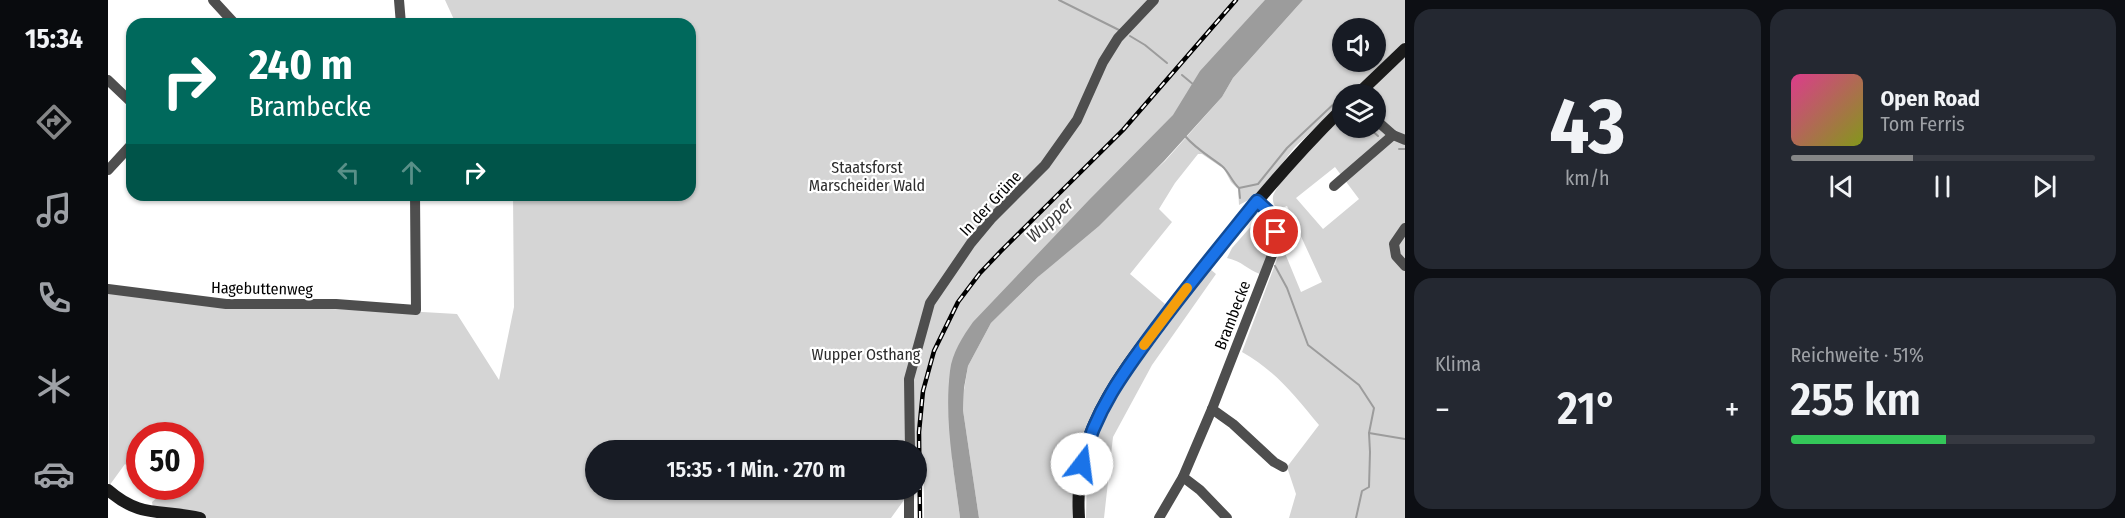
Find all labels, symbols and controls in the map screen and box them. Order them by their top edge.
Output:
map controls [1332,18,1386,138]
button: sound [1332,18,1386,72]
text: 15:34 [25,23,83,55]
text: 240 m [249,40,353,90]
icon: right [150,42,228,120]
text: 43 [1549,80,1625,174]
button: layers [1332,84,1386,138]
text: Open Road [1881,85,1980,112]
text: Brambecke [249,91,371,123]
icon: directions [33,101,75,143]
text: Tom Ferris [1881,112,1965,136]
icon: left [332,156,365,189]
icon: ahead [395,156,428,189]
icon: right [458,156,491,189]
park label: Staatsforst Marscheider Wald [809,158,925,195]
text: km/h [1565,166,1610,190]
street label: In der Grüne [956,167,1025,240]
icon: previous [1825,170,1858,203]
icon: pause [1926,170,1959,203]
icon: next [2028,170,2061,203]
icon: music [33,189,75,231]
water label: Wupper [1022,192,1079,247]
pin [1250,206,1301,257]
icon: arrive [1259,215,1292,248]
icon: phone [33,277,75,319]
street label: Hagebuttenweg [211,278,314,299]
street label: Brambecke [1211,278,1254,352]
text: Reichweite · 51% [1791,343,1924,367]
park label: Wupper Osthang [812,345,921,364]
text: Klima [1435,352,1481,376]
icon: climate [33,365,75,407]
text: 255 km [1791,373,1921,427]
text: 21° [1557,382,1617,436]
text: − [1435,390,1450,430]
text: + [1724,390,1740,430]
speed limit sign: 50 [126,422,204,500]
position arrow [1050,432,1114,496]
icon: car [33,453,75,495]
text: 15:35 · 1 Min. · 270 m [666,456,846,483]

